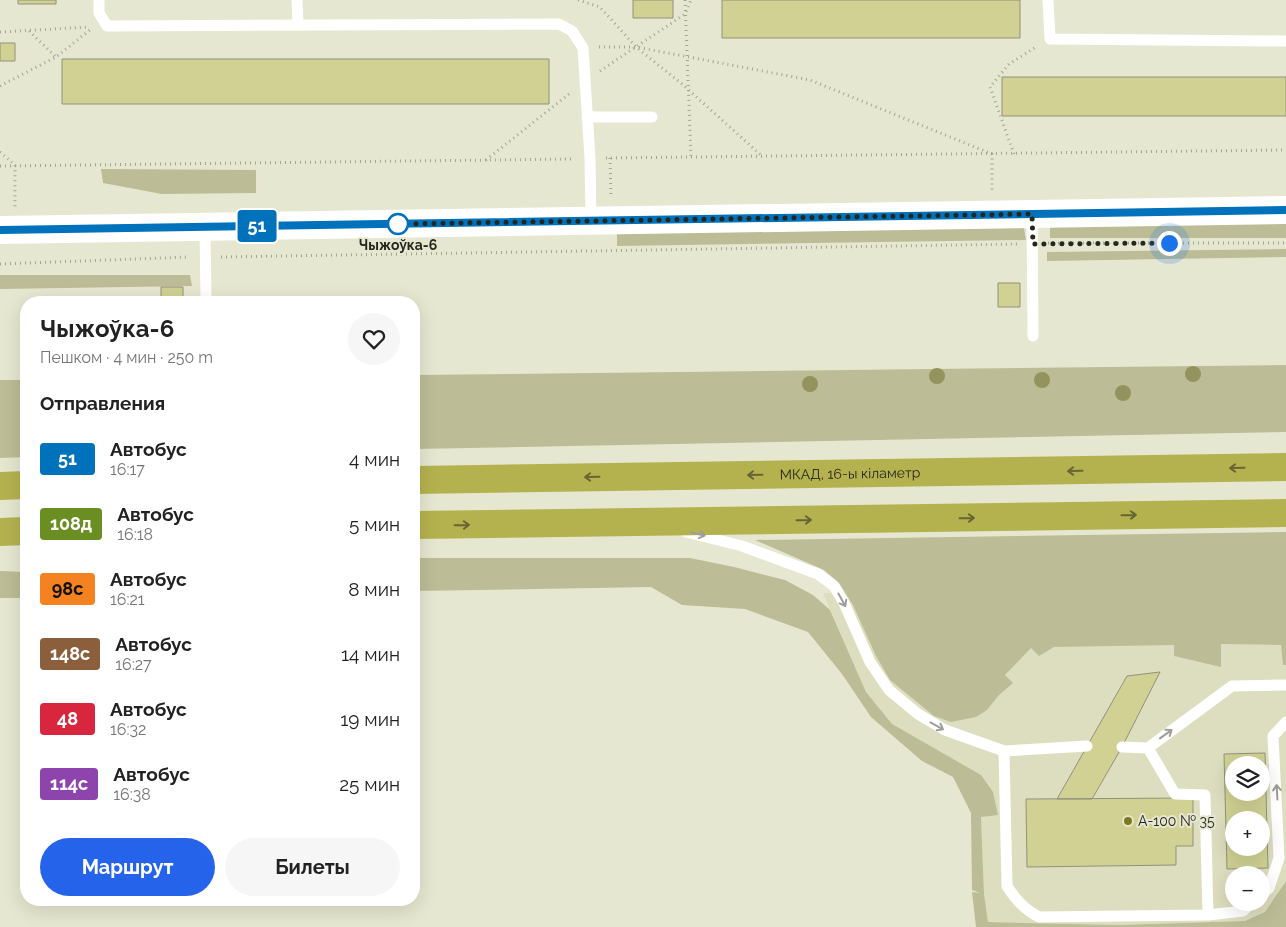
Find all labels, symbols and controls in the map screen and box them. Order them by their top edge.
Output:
line badge: 51 [234,210,280,242]
marker: Чыжоўка-6 [387,213,409,235]
text: 51 [248,215,266,236]
your location [1157,231,1182,256]
place label: Чыжоўка-6 [359,237,437,253]
button: heart [348,313,400,365]
text: Чыжоўка-6 [40,314,174,343]
text: Пешком · 4 мин · 250 m [40,348,213,367]
text: Отправления [40,392,165,414]
text: Автобус [110,438,187,460]
text: 51 [58,448,77,469]
text: 4 мин [349,448,400,470]
text: 16:17 [110,460,145,479]
one-way arrow [1230,463,1246,473]
street label: МКАД, 16-ы кіламетр [780,464,921,483]
one-way arrow [1067,466,1083,475]
one-way arrow [747,470,764,480]
one-way arrow [585,473,601,482]
text: Автобус [117,503,194,525]
one-way arrow [1121,510,1137,520]
text: 108д [50,513,92,534]
text: 5 мин [349,513,400,535]
one-way arrow [958,513,975,523]
one-way arrow [796,515,812,525]
one-way arrow [454,520,470,530]
text: 16:18 [117,525,153,544]
one-way arrow [689,530,705,540]
text: Автобус [110,568,187,590]
text: 98с [52,578,83,599]
text: 8 мин [348,578,400,600]
text: 16:21 [110,590,145,609]
one-way arrow [837,592,847,607]
text: Автобус [115,633,192,655]
text: 148с [50,643,90,664]
text: 14 мин [341,643,400,665]
text: 16:27 [115,655,152,674]
text: Автобус [110,698,187,720]
text: 48 [57,708,78,729]
text: 19 мин [340,708,400,730]
text: 16:32 [110,720,146,739]
one-way arrow [930,721,944,731]
one-way arrow [1159,729,1172,740]
map controls [1225,756,1270,911]
button: layers [1225,756,1270,801]
text: Автобус [113,763,190,785]
text: 114с [50,773,88,794]
text: 25 мин [339,773,400,795]
one-way arrow [1272,784,1281,800]
text: 16:38 [113,785,151,804]
button: + [1225,811,1270,856]
place label: А-100 № 35 [1138,813,1215,829]
marker: А-100 № 35 [1122,815,1134,827]
button: Маршрут [40,838,215,896]
button: Билеты [225,838,400,896]
button: − [1225,866,1270,911]

